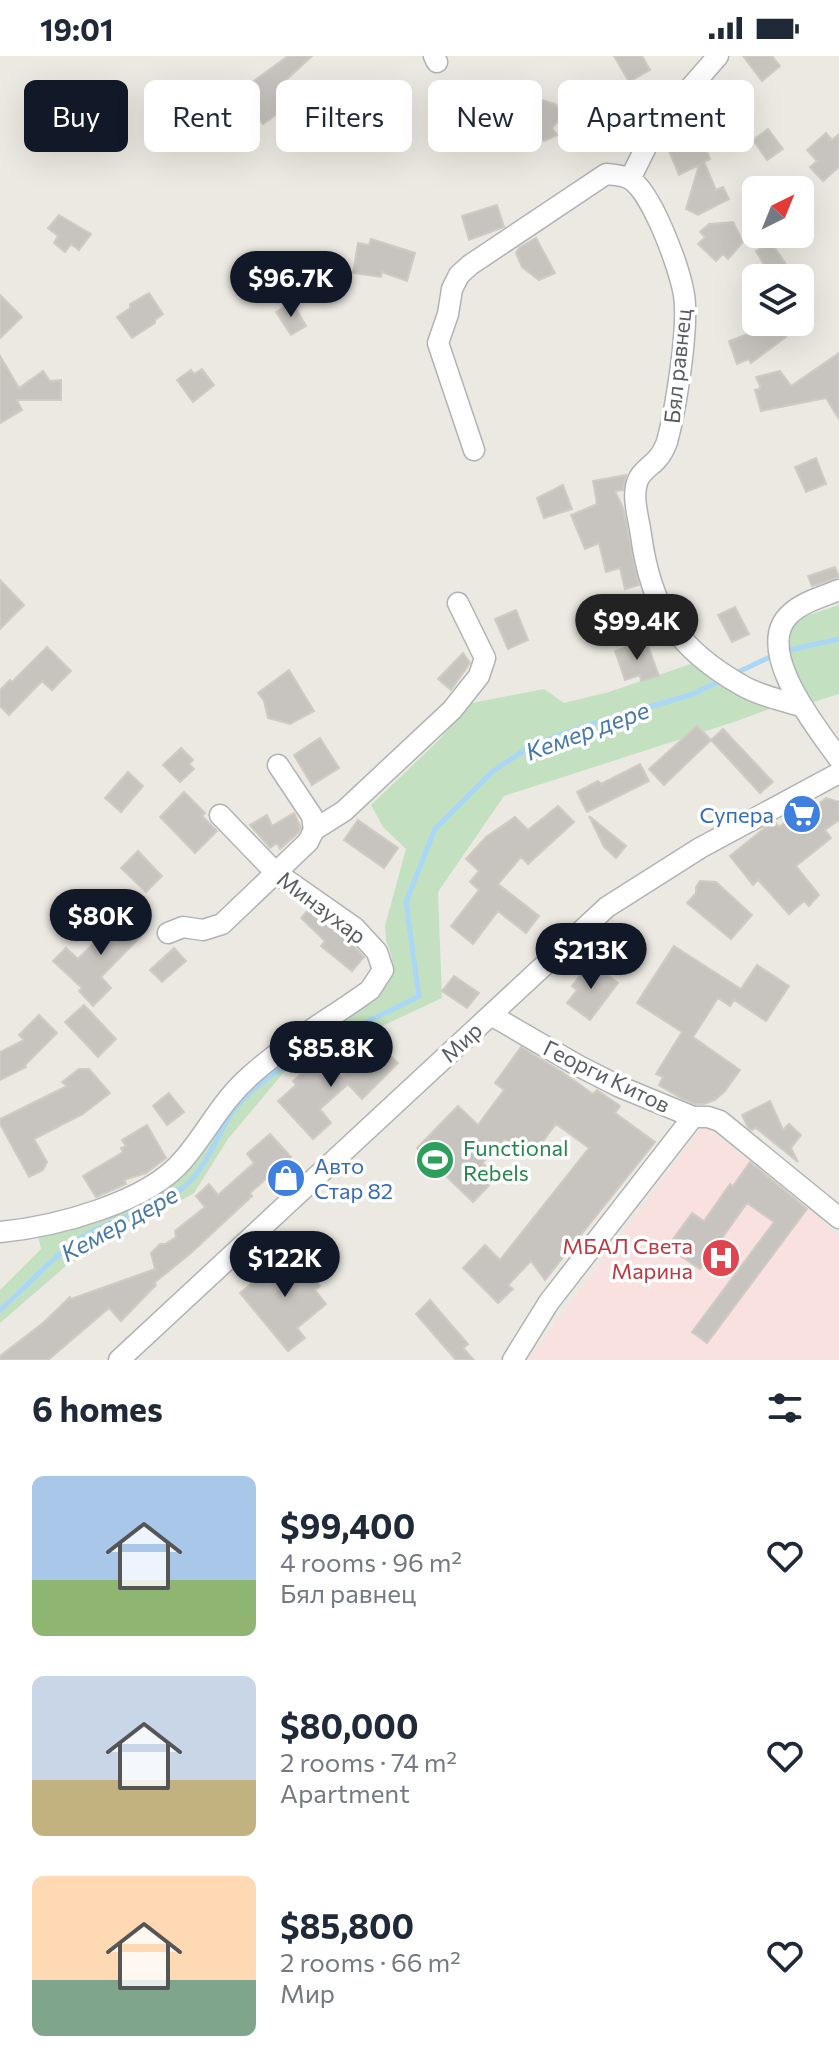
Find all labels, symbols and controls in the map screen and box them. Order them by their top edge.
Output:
text: 19:01 [40,10,114,47]
chip: Buy [24,80,128,152]
chip: Rent [144,80,260,152]
chip: Filters [276,80,412,152]
chip: New [428,80,542,152]
chip: Apartment [558,80,754,152]
north arrow [742,176,814,248]
map controls [742,176,814,336]
pin: $96.7K [226,251,356,319]
text: $96.7K [248,261,334,292]
button: layers [742,264,814,336]
street label: Бял равнец [658,307,696,425]
pin: $99.4K [572,594,702,662]
text: $99.4K [593,604,681,635]
water label: Кемер дере [521,694,653,766]
supermarket icon: Супера [781,793,823,835]
place label: Супера [700,801,774,828]
street label: Минзухар [272,865,372,949]
pin: $80K [54,889,148,957]
text: $80K [68,899,134,930]
pin: $213K [535,923,647,991]
text: $213K [554,933,628,964]
street label: Мир [435,1016,487,1068]
pin: $85.8K [266,1021,396,1089]
text: $85.8K [288,1031,374,1062]
street label: Георги Китов [539,1034,675,1118]
place label: Functional Rebels [463,1134,569,1186]
sports icon: Functional Rebels [414,1139,456,1181]
place label: Авто Стар 82 [314,1152,393,1204]
shop icon: Авто Стар 82 [265,1157,307,1199]
water label: Кемер дере [55,1179,183,1267]
pin: $122K [229,1231,341,1299]
place label: МБАЛ Света Марина [562,1232,693,1284]
hospital icon: МБАЛ Света Марина [700,1237,742,1279]
text: $122K [248,1241,322,1272]
icon: filters [763,1386,807,1430]
text: 6 homes [32,1387,163,1429]
text: $99,400 [280,1504,415,1546]
icon: home [96,1508,192,1604]
icon: heart [763,1534,807,1578]
text: 4 rooms · 96 m² [280,1546,462,1577]
text: Бял равнец [280,1577,416,1608]
text: $80,000 [280,1704,419,1746]
icon: home [96,1708,192,1804]
icon: heart [763,1734,807,1778]
text: 2 rooms · 74 m² [280,1746,457,1777]
text: Apartment [280,1777,410,1808]
text: $85,800 [280,1904,414,1946]
icon: home [96,1908,192,2004]
icon: heart [763,1934,807,1978]
text: 2 rooms · 66 m² [280,1946,461,1977]
text: Мир [280,1977,335,2008]

